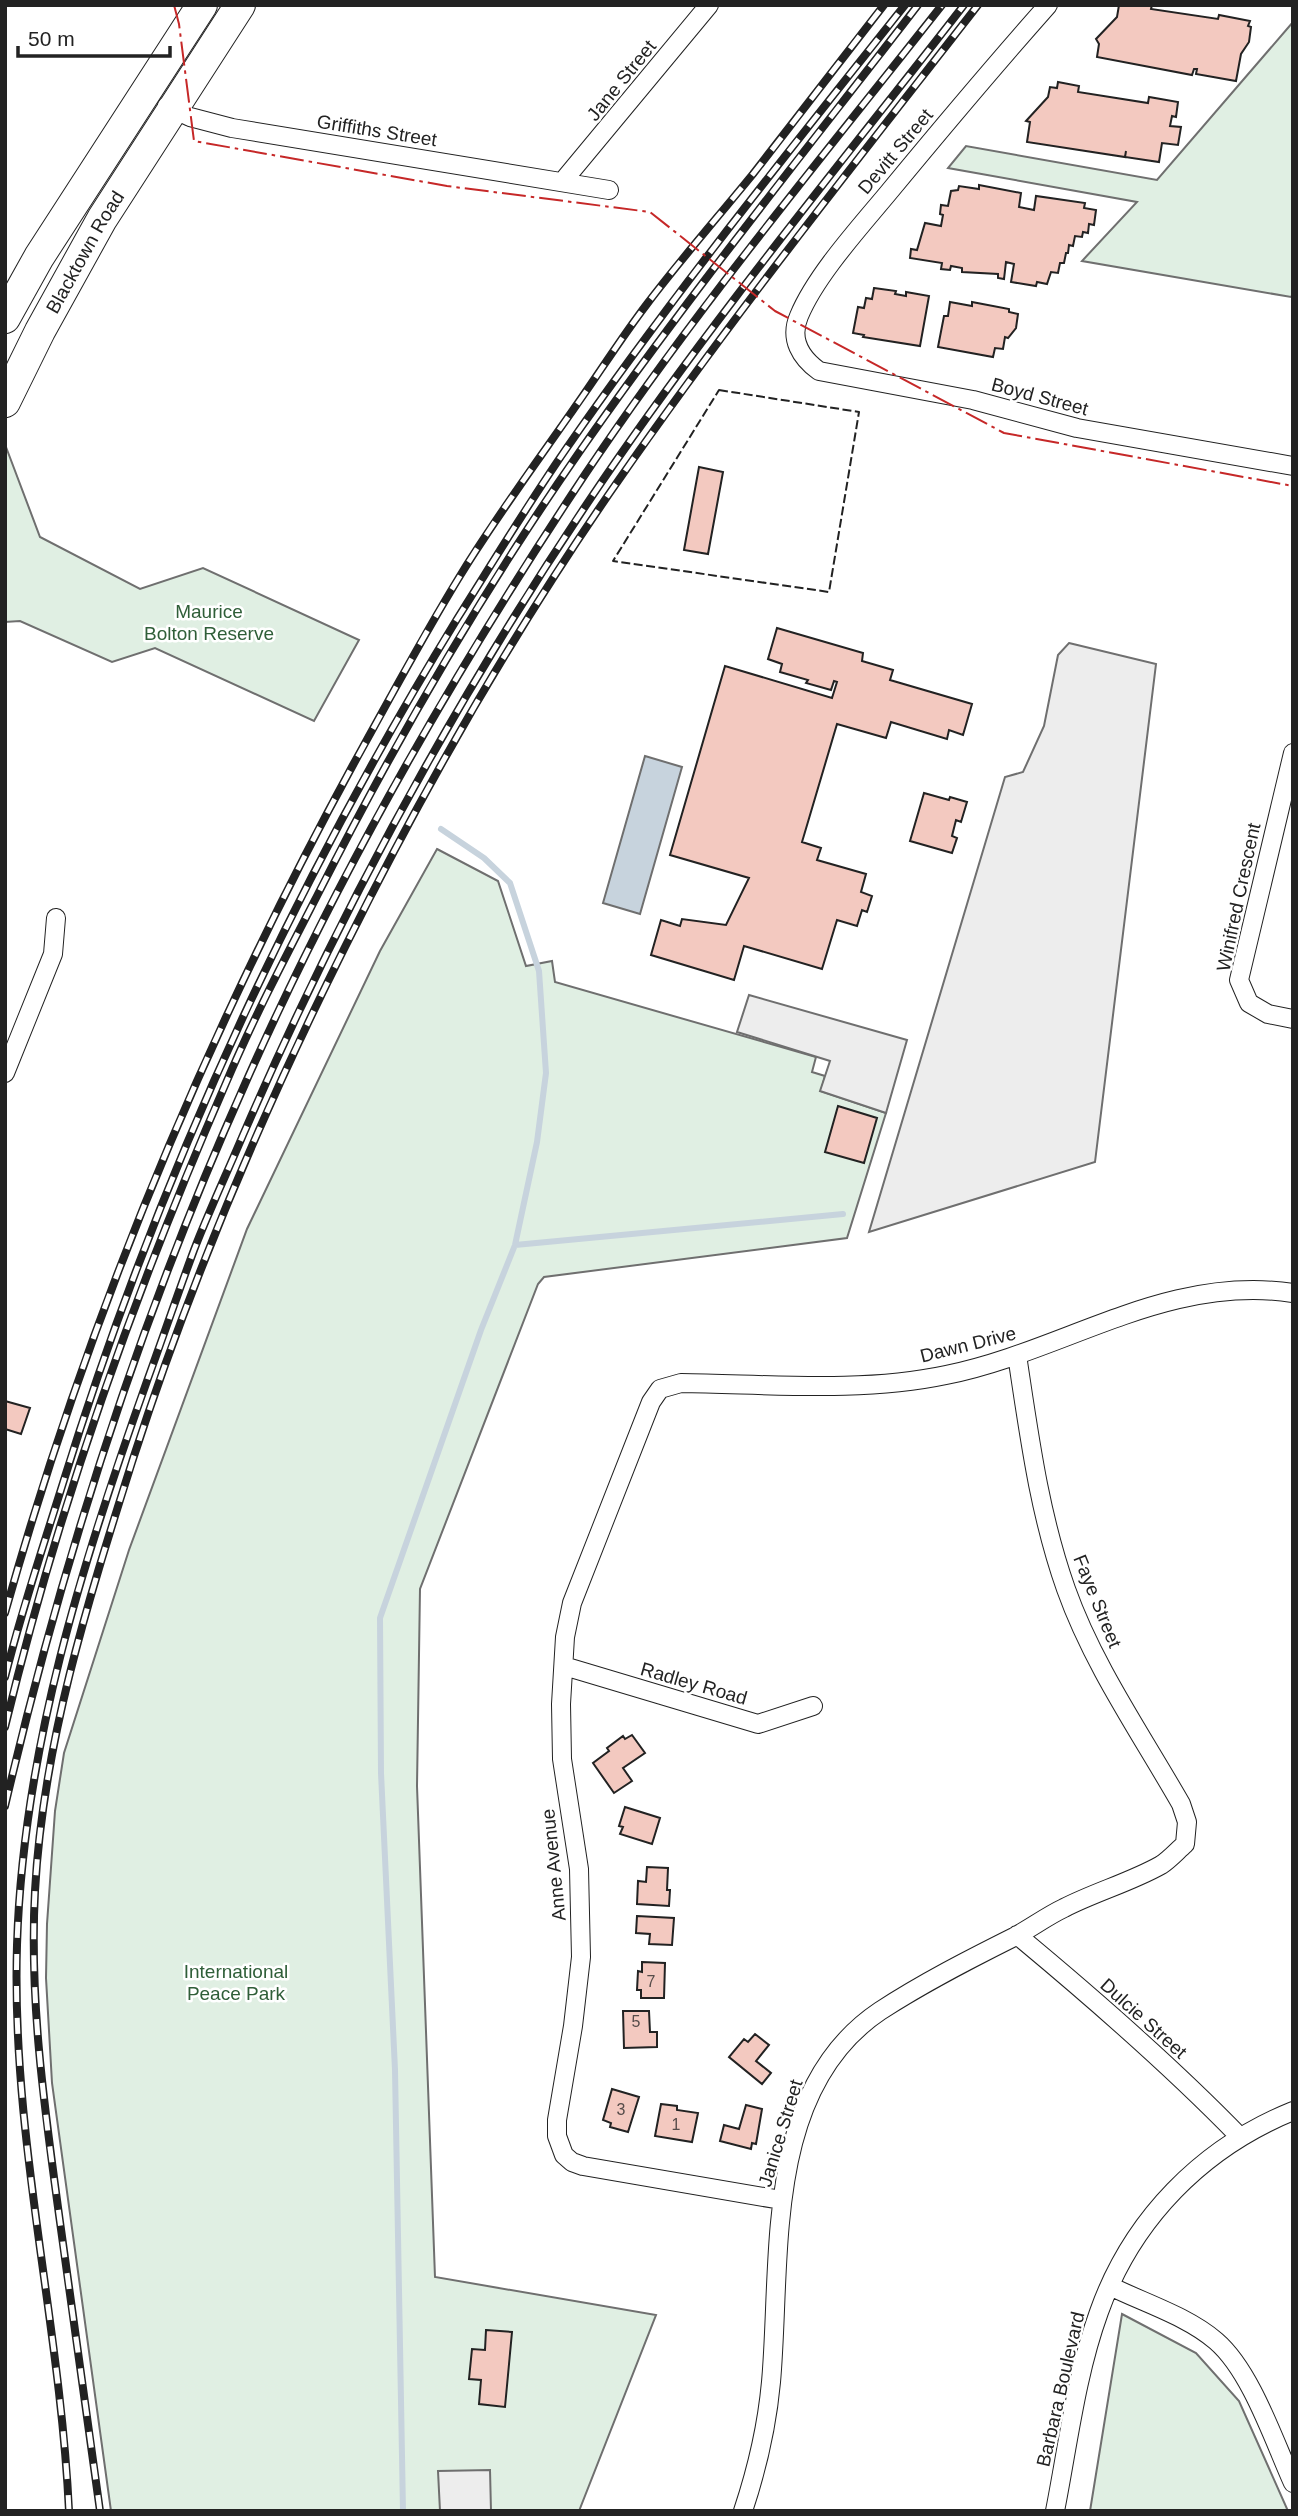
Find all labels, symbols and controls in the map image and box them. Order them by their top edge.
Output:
scale bar [18,14,170,58]
text: 50 m [28,27,75,50]
street label: Jane Street [583,35,661,125]
street label: Devitt Street [854,104,937,198]
street label: Griffiths Street [315,111,439,150]
street label: Blacktown Road [42,187,128,317]
street label: Boyd Street [989,373,1091,420]
park label: Maurice Bolton Reserve [144,601,274,644]
street label: Winifred Crescent [1213,820,1265,973]
street label: Dawn Drive [918,1322,1018,1367]
street label: Faye Street [1069,1552,1126,1651]
street label: Radley Road [638,1658,750,1709]
street label: Anne Avenue [537,1808,570,1922]
park label: International Peace Park [184,1961,288,2004]
house number: 7 [647,1973,656,1990]
street label: Dulcie Street [1096,1974,1192,2063]
house number: 5 [632,2013,641,2030]
street label: Janice Street [754,2076,807,2189]
house number: 3 [617,2101,626,2118]
house number: 1 [672,2116,681,2133]
street label: Barbara Boulevard [1032,2310,1089,2469]

